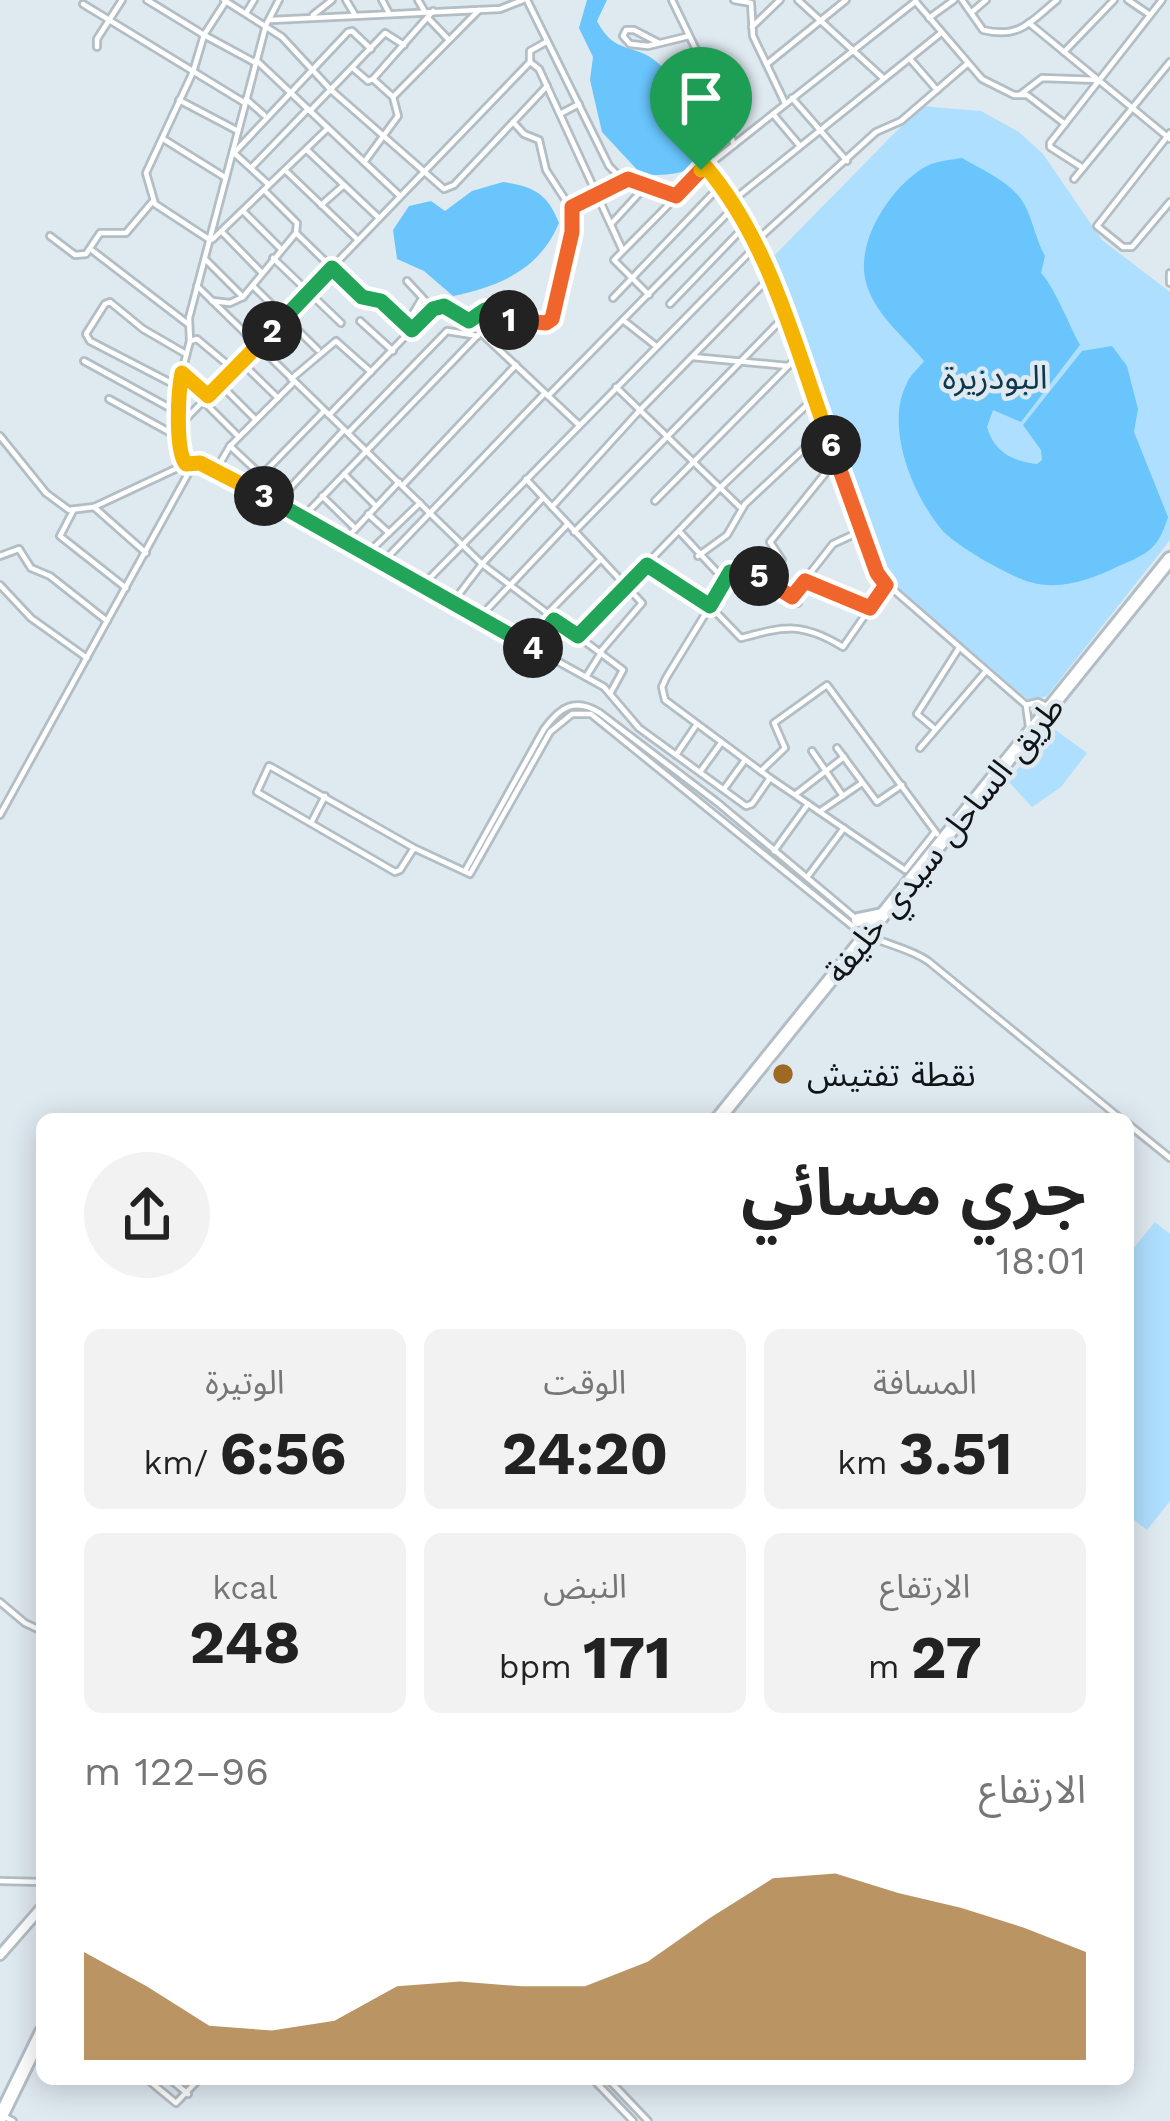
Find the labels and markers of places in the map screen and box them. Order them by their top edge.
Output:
pin [650,47,752,170]
pin: 1 [479,290,539,350]
pin: 2 [242,301,302,361]
pin: 6 [801,415,861,475]
pin: 3 [234,466,294,526]
pin: 5 [729,546,789,606]
pin: 4 [503,618,563,678]
place label: نقطة تفتيش [807,1055,976,1094]
marker: نقطة تفتيش [770,1061,796,1087]

